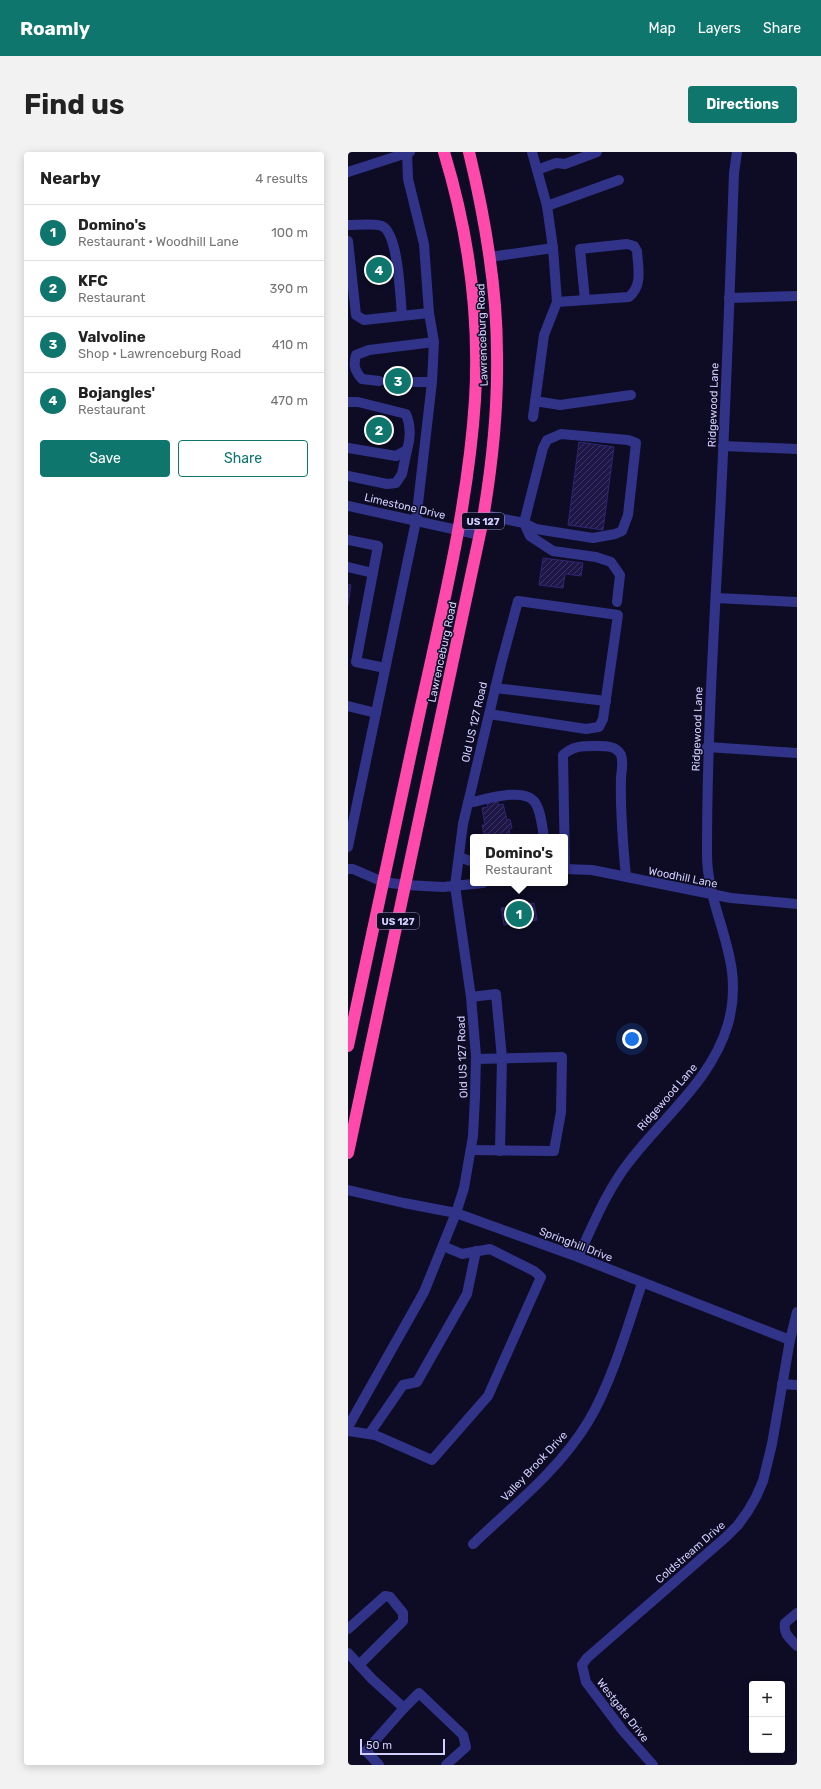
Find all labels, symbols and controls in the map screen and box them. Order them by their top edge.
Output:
text: Roamly [20,17,90,40]
text: Map [649,20,676,37]
text: Layers [698,20,741,37]
text: Share [763,20,801,37]
button: Directions [688,86,797,123]
text: Find us [24,88,124,121]
text: Nearby [40,168,101,188]
text: 4 results [255,171,308,186]
text: Domino's [78,216,146,234]
text: 1 [50,225,56,240]
text: 100 m [271,225,308,240]
text: Restaurant · Woodhill Lane [78,234,239,249]
pin: 4 [366,255,392,285]
text: KFC [78,272,108,290]
text: 2 [49,281,57,296]
text: 390 m [269,281,308,296]
street label: Lawrenceburg Road [474,283,491,387]
text: Restaurant [78,290,145,305]
text: Valvoline [78,328,146,346]
text: 3 [49,337,57,352]
text: 410 m [272,337,308,352]
text: Shop · Lawrenceburg Road [78,346,241,361]
street label: Ridgewood Lane [706,363,721,448]
pin: 3 [385,366,411,396]
text: Bojangles' [78,384,155,402]
text: 4 [49,393,57,408]
text: 470 m [270,393,308,408]
text: Restaurant [78,402,145,417]
pin: 2 [366,415,392,445]
button: Save [40,440,170,477]
button: Share [178,440,308,477]
street label: Limestone Drive [363,491,447,522]
road number: US 127 [462,513,504,529]
street label: Lawrenceburg Road [425,600,460,704]
street label: Old US 127 Road [459,681,490,764]
street label: Ridgewood Lane [690,687,705,772]
popup [470,834,568,886]
text: Domino's [485,844,553,862]
text: Restaurant [485,862,552,877]
street label: Woodhill Lane [647,864,719,891]
pin: 1 [506,899,532,929]
road number: US 127 [377,913,419,929]
street label: Old US 127 Road [455,1016,470,1098]
your location [622,1029,642,1049]
street label: Ridgewood Lane [635,1061,700,1134]
street label: Springhill Drive [537,1225,614,1264]
street label: Valley Brook Drive [499,1429,570,1504]
street label: Coldstream Drive [653,1519,728,1586]
street label: Westgate Drive [594,1676,651,1745]
map controls [749,1681,785,1753]
button: + [749,1681,785,1717]
button: − [749,1717,785,1753]
scale bar [360,1737,445,1756]
text: 50 m [366,1739,392,1752]

